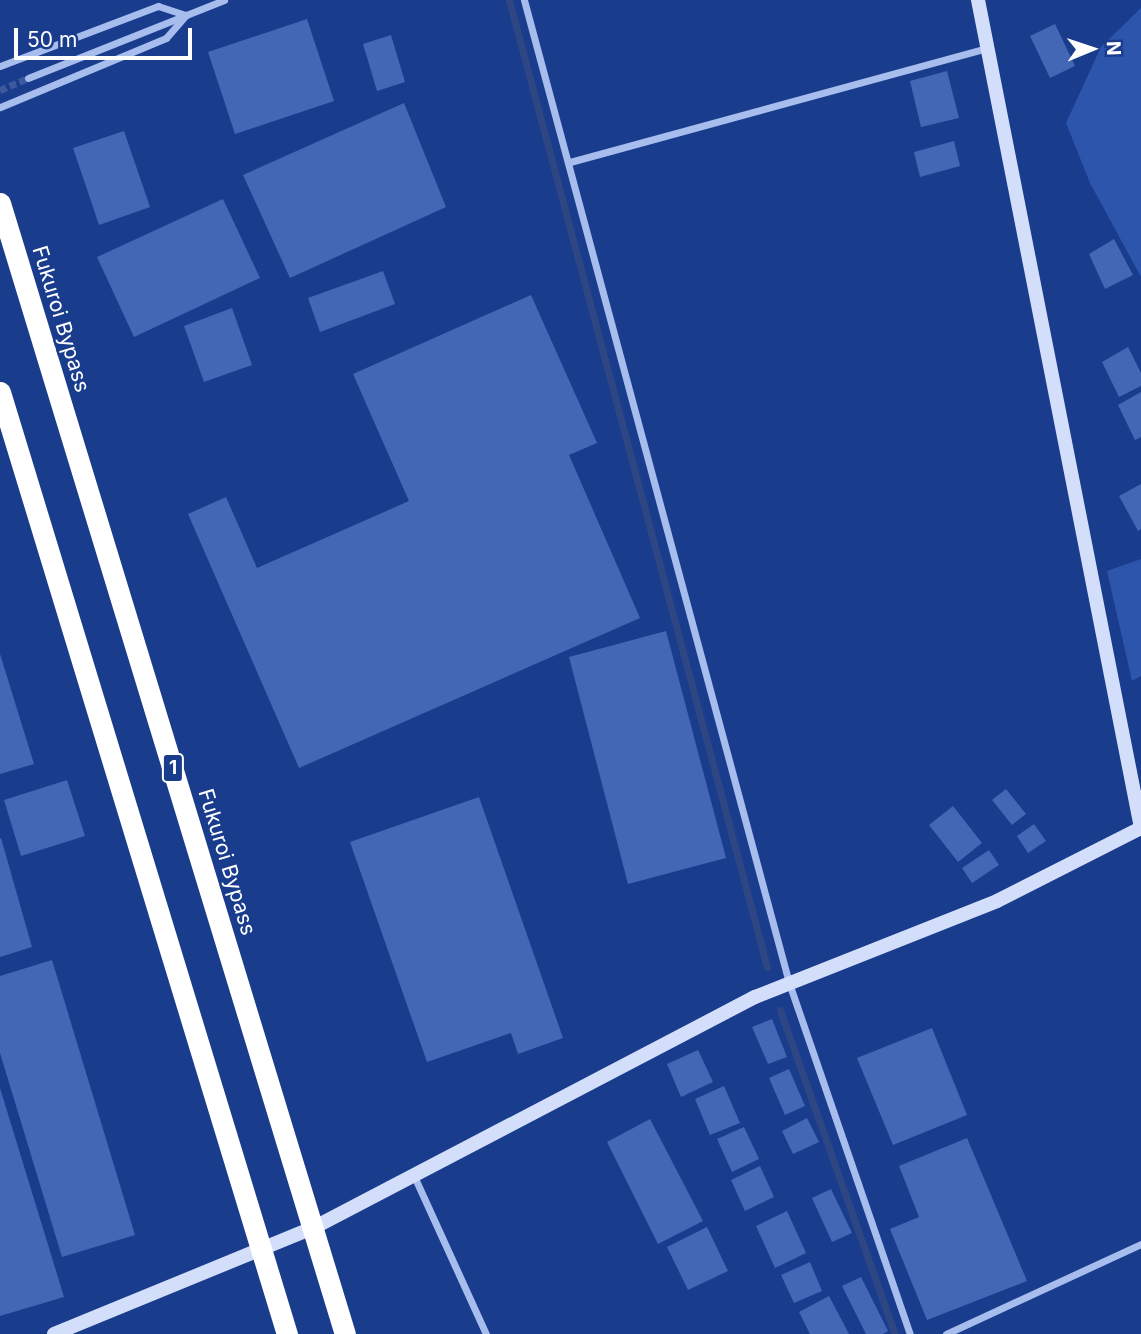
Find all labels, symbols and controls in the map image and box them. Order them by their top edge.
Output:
scale bar [18,14,196,58]
north arrow [1057,14,1127,84]
text: 50 m [27,27,77,52]
text: N [1102,41,1125,56]
street label: Fukuroi Bypass [27,243,95,395]
road number: 1 [161,752,185,783]
street label: Fukuroi Bypass [193,786,261,938]

